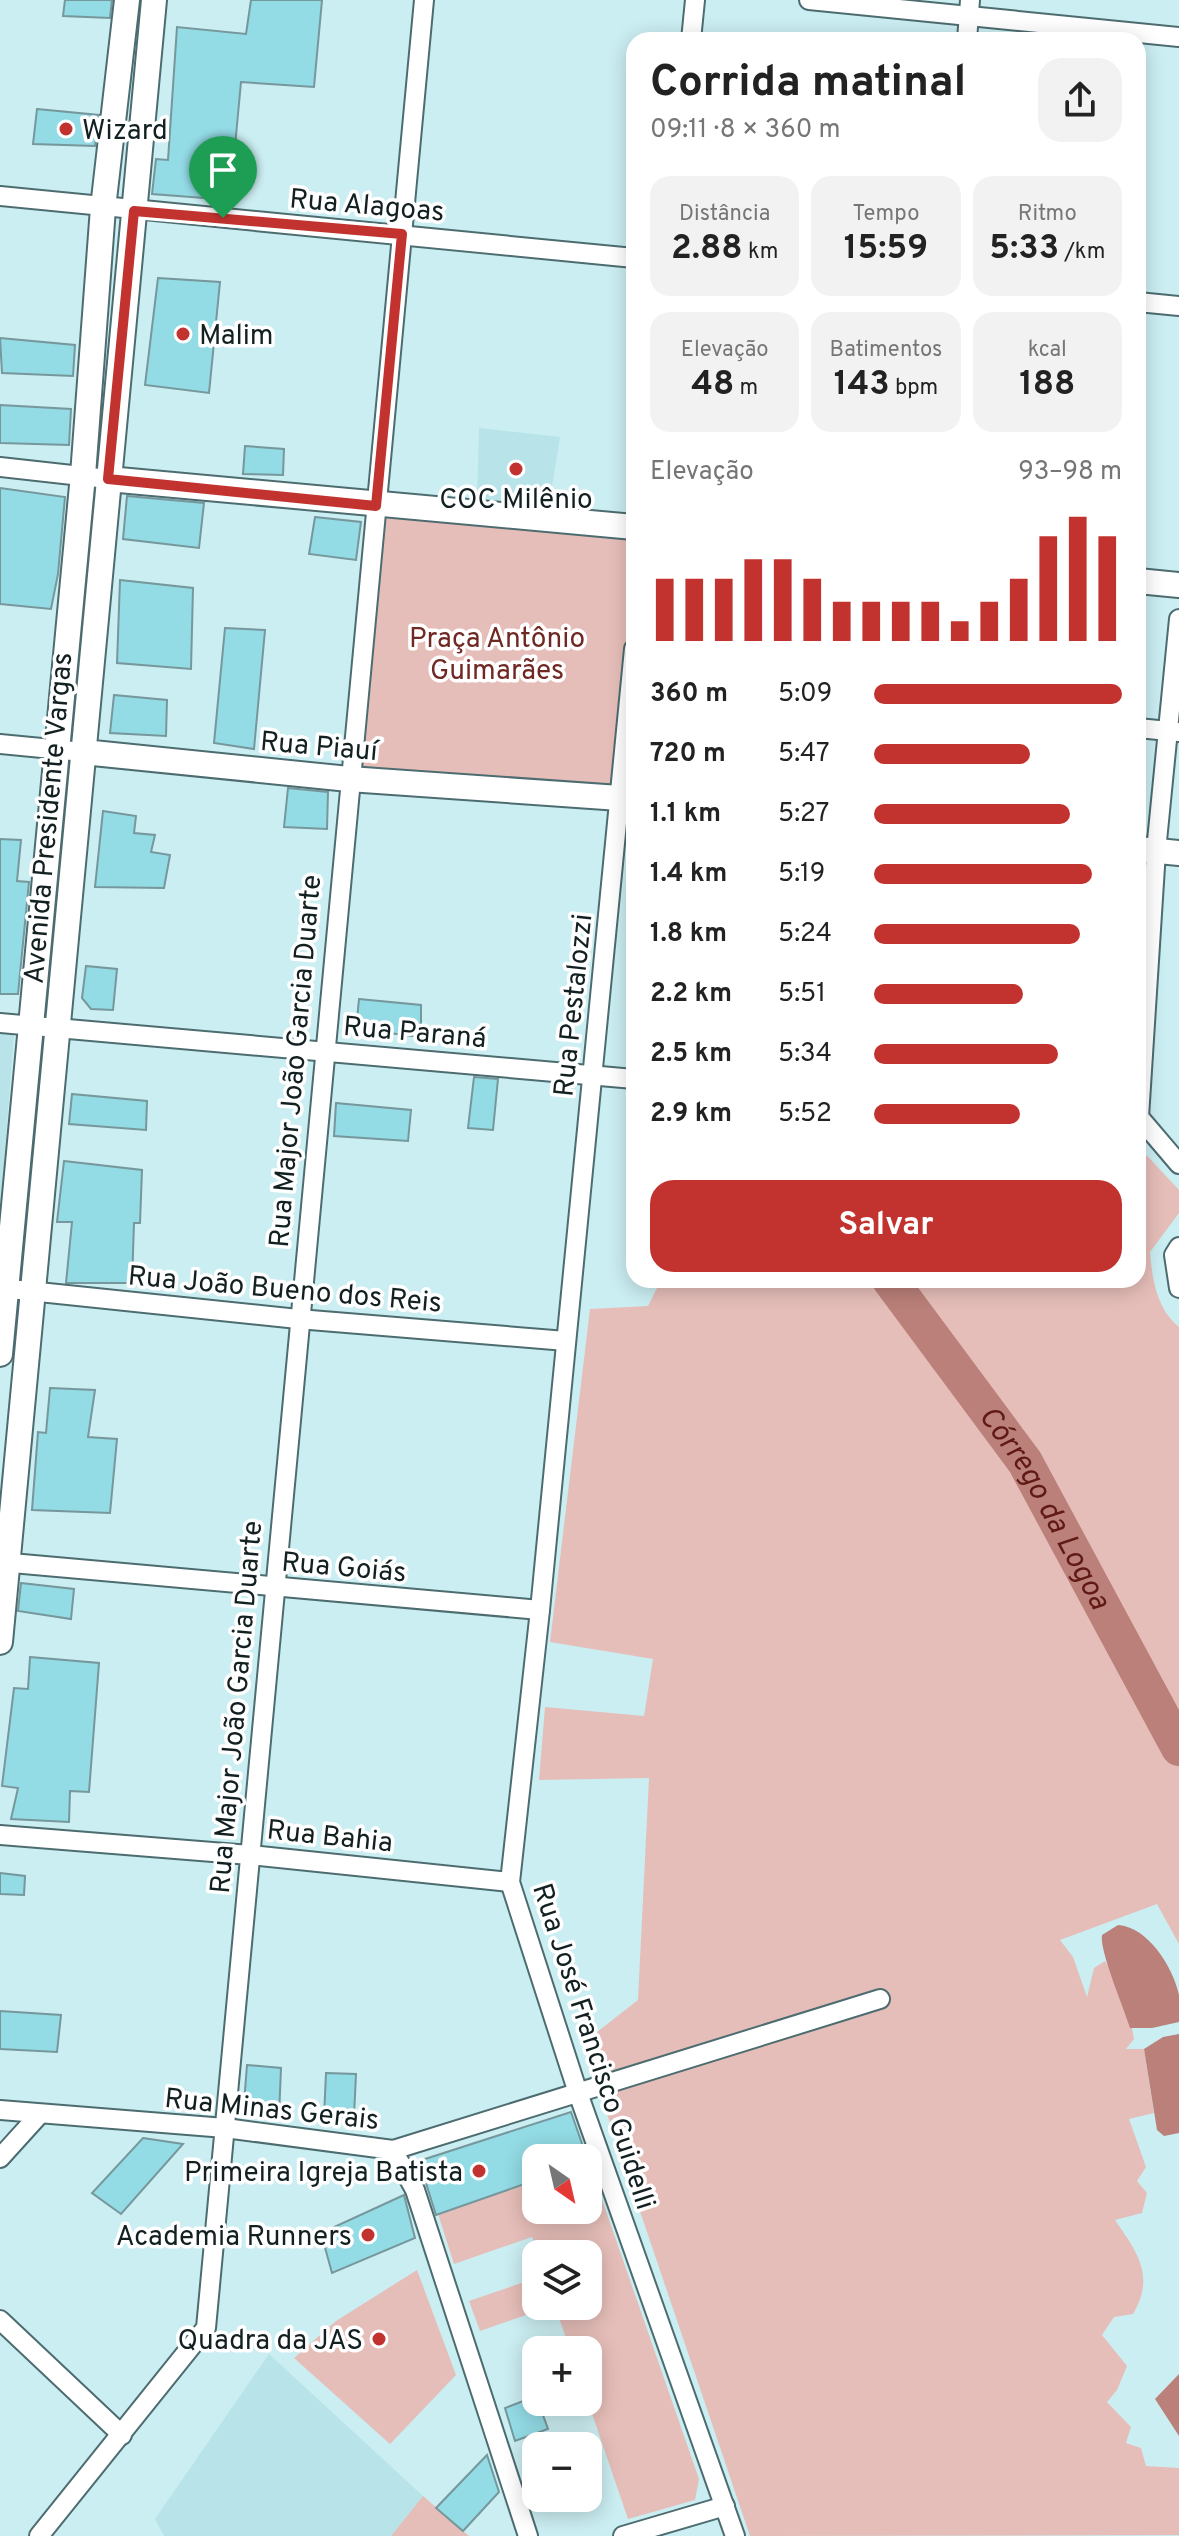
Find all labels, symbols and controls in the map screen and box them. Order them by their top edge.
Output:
text: Corrida matinal [650,56,966,112]
button: share [1038,58,1122,142]
place label: Wizard [82,114,168,150]
text: 09:11 · 8 × 360 m [650,114,841,147]
marker: Wizard [57,120,75,138]
pin [189,136,257,218]
icon: arrive [201,148,245,192]
street label: Rua Alagoas [288,182,446,232]
text: Distância [679,201,770,228]
text: Tempo [853,201,919,228]
text: Ritmo [1018,201,1077,228]
text: 2.88 [671,228,743,271]
text: 15:59 [844,228,928,271]
text: 5:33 [989,228,1059,271]
text: km [743,239,778,266]
text: /km [1059,239,1105,266]
place label: Malim [199,319,274,355]
marker: Malim [174,325,192,343]
text: Elevação [681,337,769,364]
text: Batimentos [830,337,942,364]
text: kcal [1028,337,1067,364]
text: 48 [691,364,734,407]
text: 143 [834,364,890,407]
text: 188 [1019,364,1076,407]
text: m [734,375,758,402]
text: bpm [890,375,938,402]
text: Elevação [650,456,754,489]
text: 93–98 m [1018,456,1122,489]
marker: COC Milênio [507,460,525,478]
place label: COC Milênio [439,483,593,519]
park label: Praça Antônio Guimarães [409,622,585,690]
street label: Avenida Presidente Vargas [18,651,82,985]
text: 360 m [650,678,728,711]
text: 5:09 [778,678,832,711]
street label: Rua Piauí [258,725,382,771]
text: 720 m [650,738,726,771]
text: 5:47 [778,738,829,771]
text: 1.1 km [650,798,721,831]
text: 5:27 [778,798,829,831]
text: 1.4 km [650,858,727,891]
text: 5:19 [778,858,825,891]
street label: Rua Major João Garcia Duarte [263,873,331,1249]
street label: Rua Pestalozzi [547,912,602,1099]
text: 1.8 km [650,918,727,951]
text: 5:24 [778,918,832,951]
text: 2.2 km [650,978,732,1011]
text: 5:51 [778,978,826,1011]
street label: Rua Paraná [342,1010,488,1058]
text: 2.5 km [650,1038,732,1071]
text: 5:34 [778,1038,832,1071]
text: 2.9 km [650,1098,732,1131]
text: 5:52 [778,1098,832,1131]
button: Salvar [650,1180,1122,1272]
street label: Rua João Bueno dos Reis [126,1259,443,1323]
water label: Córrego da Logoa [969,1400,1117,1617]
street label: Rua Major João Garcia Duarte [204,1519,272,1895]
street label: Rua Goiás [280,1546,408,1592]
street label: Rua Bahia [265,1813,394,1862]
street label: Rua José Francisco Guidelli [522,1879,662,2215]
street label: Rua Minas Gerais [163,2082,381,2140]
north arrow [522,2144,602,2224]
map controls [522,2144,602,2512]
place label: Primeira Igreja Batista [184,2156,463,2192]
marker: Primeira Igreja Batista [470,2162,488,2180]
place label: Academia Runners [116,2220,352,2256]
marker: Academia Runners [359,2226,377,2244]
button: layers [522,2240,602,2320]
place label: Quadra da JAS [178,2324,363,2360]
marker: Quadra da JAS [370,2330,388,2348]
button: + [522,2336,602,2416]
button: − [522,2432,602,2512]

